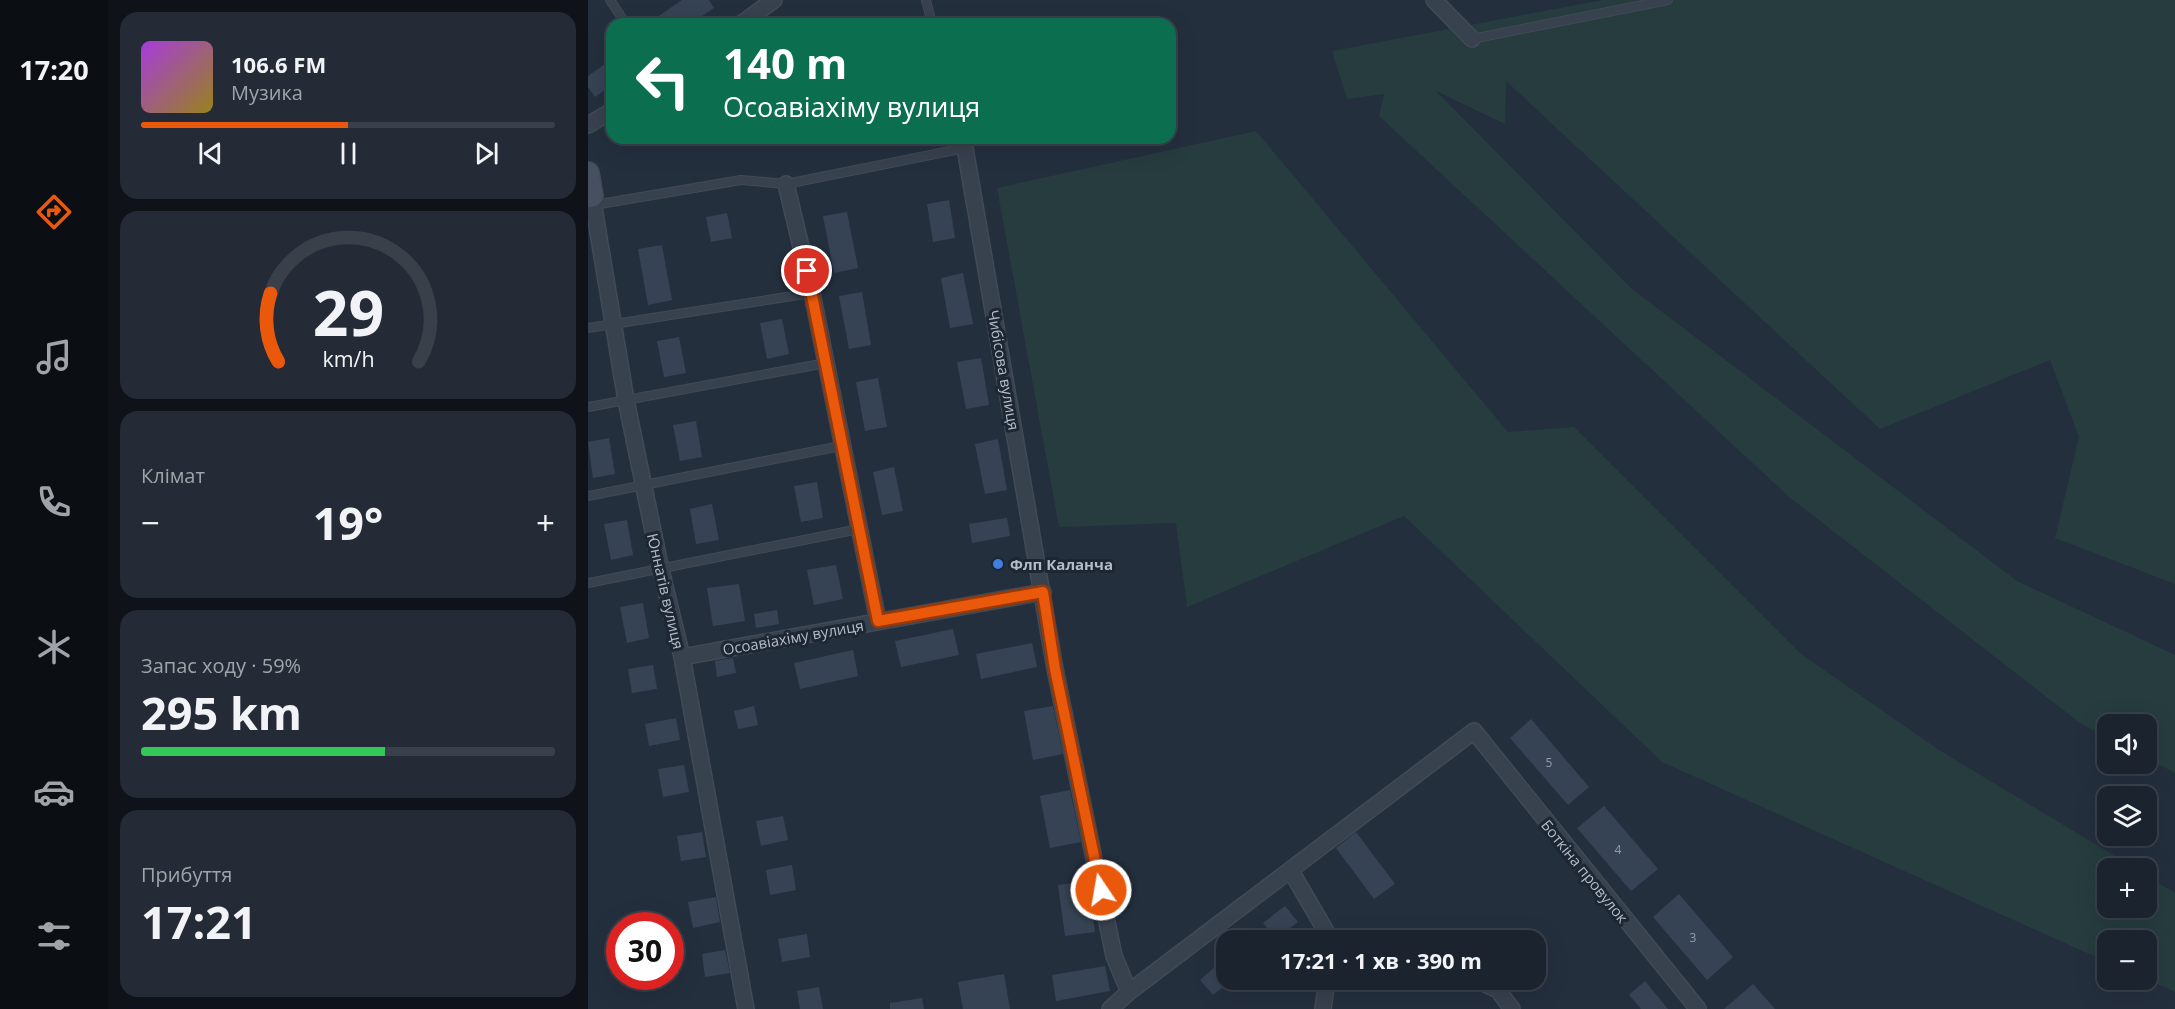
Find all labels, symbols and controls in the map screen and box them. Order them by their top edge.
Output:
text: 140 m [723,34,847,91]
icon: left [624,42,702,120]
text: 106.6 FM [231,49,326,79]
text: 17:20 [19,51,89,88]
text: Музика [231,79,303,106]
text: Осоавіахіму вулиця [723,88,980,125]
icon: previous [194,137,227,170]
icon: pause [332,137,365,170]
icon: next [470,137,503,170]
icon: directions [33,191,75,233]
pin [781,245,832,296]
icon: arrive [790,254,823,287]
text: 29 [312,269,384,354]
street label: Чибісова вулиця [984,308,1024,432]
icon: music [33,336,75,378]
text: km/h [322,345,374,374]
text: Клімат [141,462,205,489]
icon: phone [33,481,75,523]
text: 19° [313,492,383,553]
text: − [141,500,160,545]
text: + [536,500,555,545]
street label: Юннатів вулиця [643,531,689,651]
place label: Флп Каланча [1010,554,1113,574]
marker: Флп Каланча [991,557,1005,571]
street label: Осоавіахіму вулиця [721,615,865,659]
icon: climate [33,626,75,668]
text: Запас ходу · 59% [141,652,301,679]
text: 295 km [141,682,302,743]
map controls [2097,714,2157,990]
button: sound [2097,714,2157,774]
house number: 5 [1546,754,1553,771]
icon: car [33,771,75,813]
button: layers [2097,786,2157,846]
street label: Боткіна провулок [1537,815,1633,927]
house number: 4 [1615,841,1622,858]
position arrow [1069,858,1133,922]
button: + [2097,858,2157,918]
text: Прибуття [141,861,232,888]
text: 17:21 [141,891,257,952]
speed limit sign: 30 [606,912,684,990]
icon: filters [33,915,75,957]
house number: 3 [1690,929,1697,946]
button: − [2097,930,2157,990]
text: 17:21 · 1 хв · 390 m [1280,945,1482,975]

